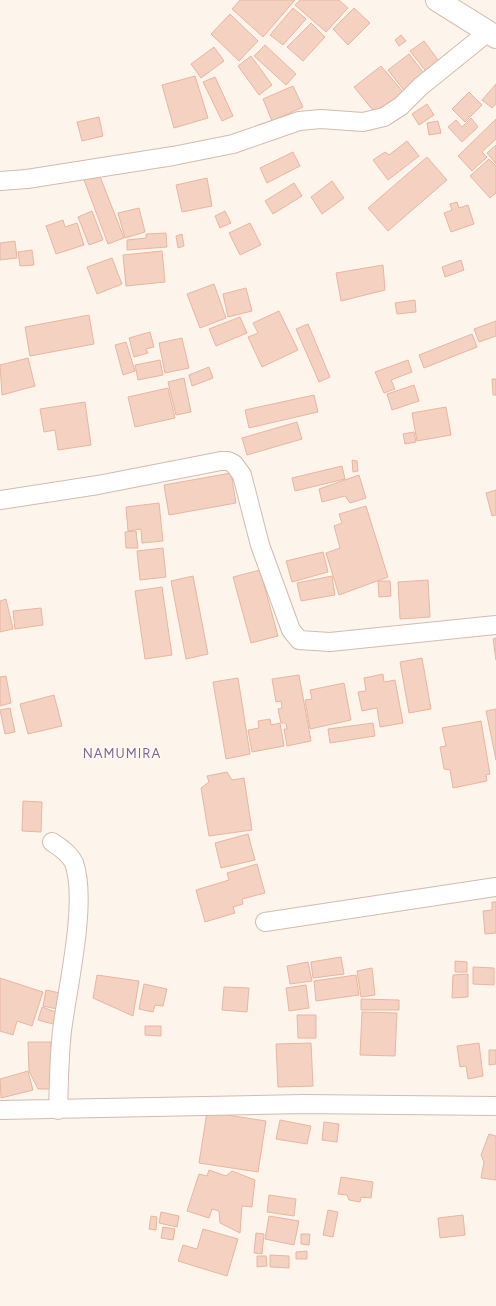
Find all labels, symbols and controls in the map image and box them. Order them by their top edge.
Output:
district label: NAMUMIRA [83,746,161,761]

